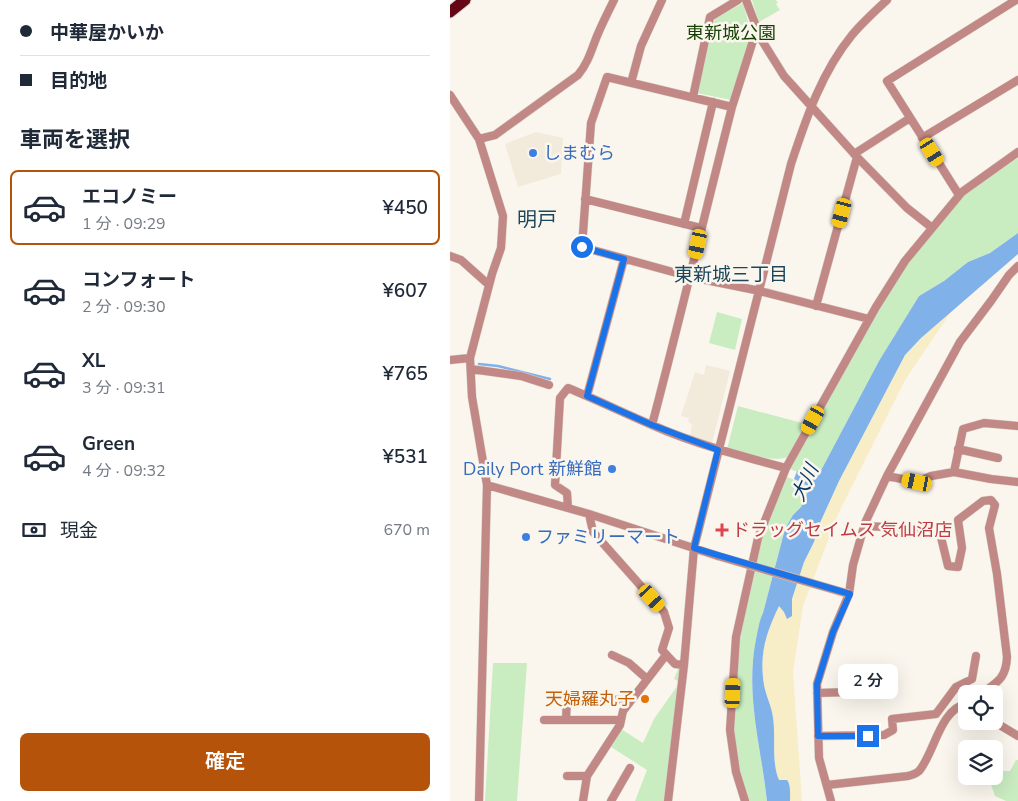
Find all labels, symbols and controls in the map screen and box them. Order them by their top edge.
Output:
text: 中華屋かいか [50,20,164,46]
park label: 東新城公園 [686,21,776,45]
text: 目的地 [50,68,107,94]
text: 車両を選択 [20,125,130,155]
car [917,135,946,169]
place label: しまむら [543,141,615,165]
marker: しまむら [527,147,539,159]
text: エコノミー [82,184,177,210]
icon: car [22,185,67,230]
text: ¥450 [382,195,428,221]
car [830,197,853,229]
district label: 明戸 [517,206,557,233]
text: 1 分 · 09:29 [82,213,166,235]
car [687,228,708,260]
route start [571,236,593,258]
district label: 東新城三丁目 [674,262,788,288]
text: コンフォート [82,267,195,293]
icon: car [22,268,67,313]
text: ¥607 [382,278,428,304]
text: 2 分 · 09:30 [82,296,166,318]
text: XL [82,348,105,374]
icon: car [22,351,67,396]
text: ¥765 [382,361,428,387]
text: 3 分 · 09:31 [82,377,166,399]
car [799,403,826,437]
text: Green [82,431,135,457]
icon: car [22,434,67,479]
text: ¥531 [382,444,428,470]
place label: Daily Port 新鮮館 [463,457,602,481]
water label: 大川 [785,458,826,506]
text: 4 分 · 09:32 [82,460,166,482]
marker: Daily Port 新鮮館 [606,463,618,475]
car [900,472,933,492]
icon: cash [20,516,48,544]
text: 現金 [60,518,98,544]
place label: ドラッグセイムス 気仙沼店 [732,518,952,542]
text: 670 m [383,519,430,541]
marker: ドラッグセイムス 気仙沼店 [716,524,728,536]
place label: ファミリーマート [536,525,680,549]
marker: ファミリーマート [520,531,532,543]
car [636,582,667,614]
callout: 2 分 [838,664,898,698]
text: 2 分 [853,670,883,692]
car [724,678,741,708]
map controls [958,685,1003,785]
button: locate [958,685,1003,730]
place label: 天婦羅丸子 [545,687,635,711]
marker: 天婦羅丸子 [639,693,651,705]
route end [857,725,879,747]
button: 確定 [20,733,430,791]
button: layers [958,740,1003,785]

